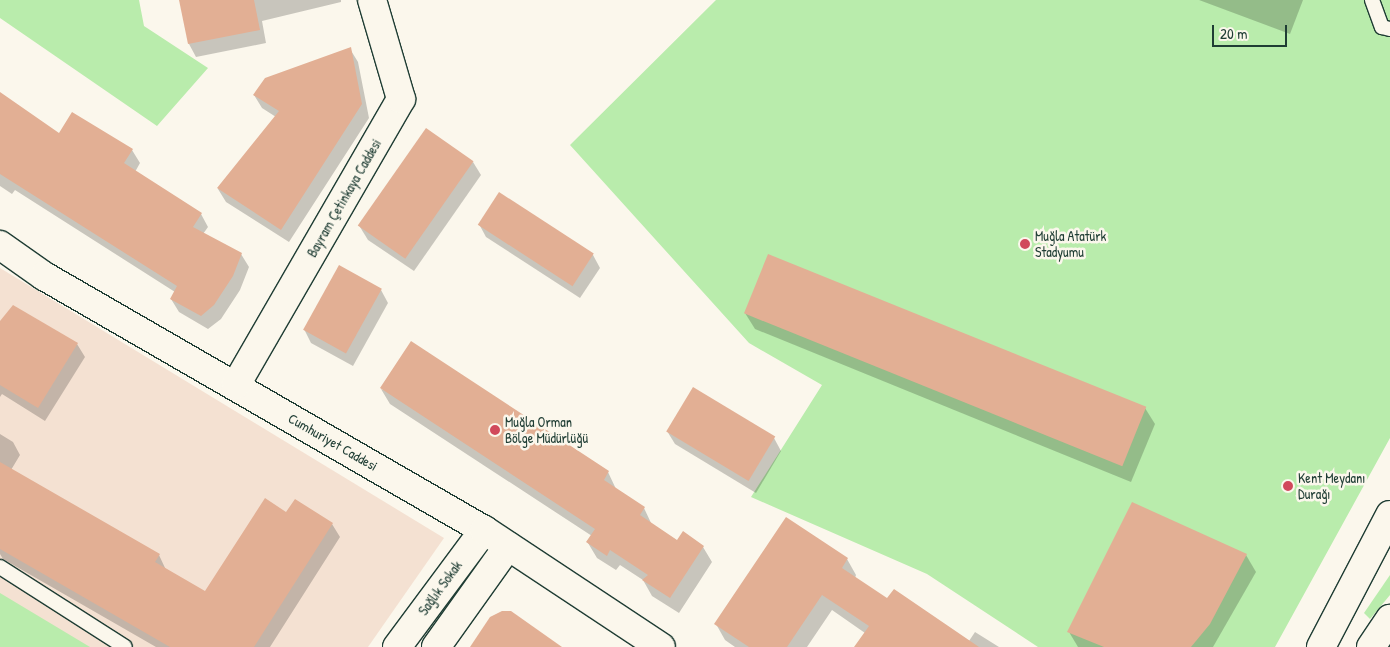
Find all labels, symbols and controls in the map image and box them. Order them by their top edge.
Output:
scale bar [1215,15,1290,47]
text: 20 m [1220,23,1247,44]
street label: Bayram Çetinkaya Caddesi [303,136,385,260]
place label: Muğla Atatürk Stadyumu [1035,228,1106,260]
marker: Muğla Atatürk Stadyumu [1019,238,1031,250]
street label: Cumhuriyet Caddesi [285,410,381,474]
place label: Muğla Orman Bölge Müdürlüğü [505,414,588,447]
marker: Muğla Orman Bölge Müdürlüğü [489,424,501,436]
place label: Kent Meydanı Durağı [1298,470,1365,502]
marker: Kent Meydanı Durağı [1282,480,1294,492]
street label: Sağlık Sokak [415,557,465,619]

